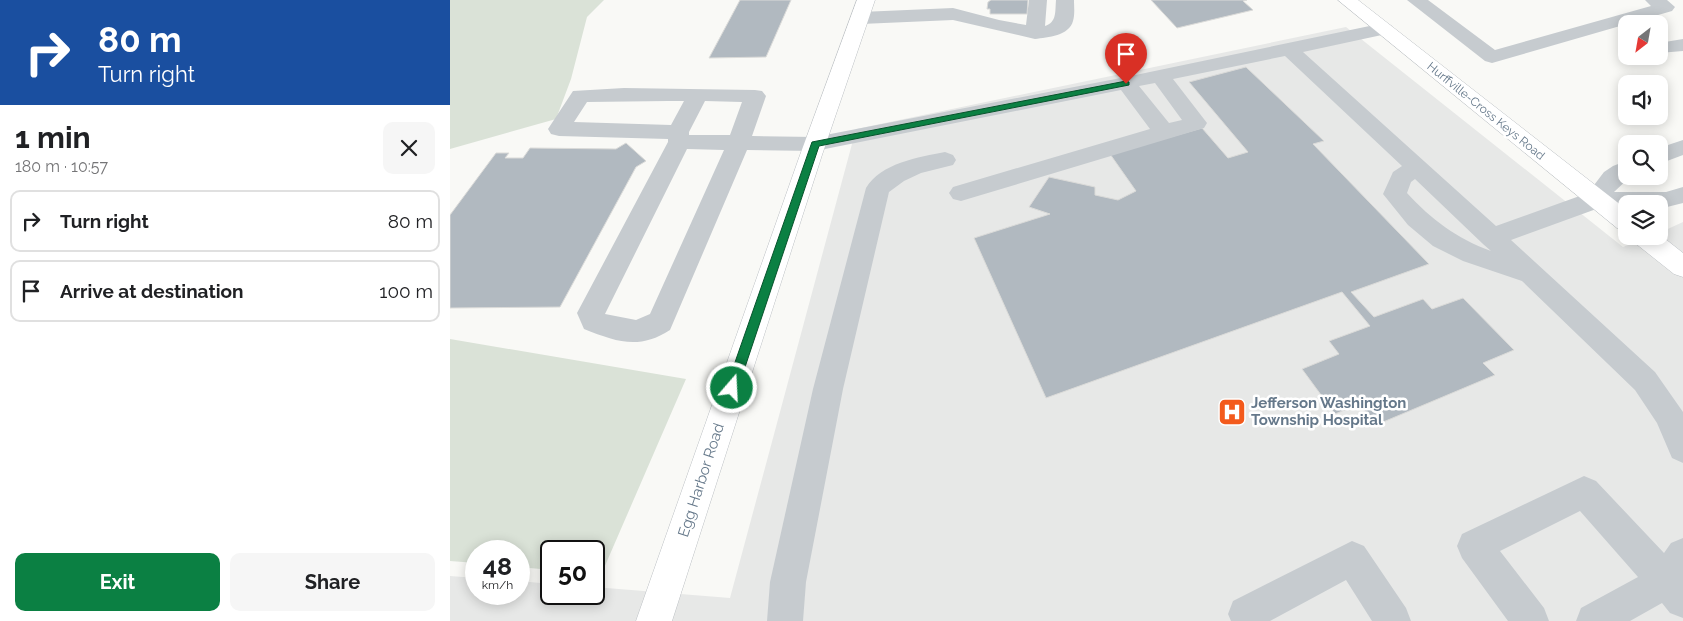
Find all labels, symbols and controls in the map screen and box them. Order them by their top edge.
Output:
north arrow [1618,15,1668,65]
map controls [1618,15,1668,245]
text: 80 m [98,19,182,60]
icon: right [15,20,80,85]
pin [1105,33,1147,84]
icon: arrive [1112,40,1140,68]
street label: Hurffville-Cross Keys Road [1424,59,1548,163]
text: Turn right [98,61,195,87]
button: sound [1618,75,1668,125]
text: 1 min [15,120,91,155]
button: close [383,122,435,174]
button: search [1618,135,1668,185]
text: 180 m · 10:57 [15,157,108,176]
button: layers [1618,195,1668,245]
icon: right [17,207,45,235]
text: Turn right [60,210,149,232]
text: 80 m [388,210,433,232]
icon: arrive [17,277,45,305]
text: Arrive at destination [60,280,244,302]
text: 100 m [379,280,433,302]
position arrow [705,361,757,413]
place label: Jefferson Washington Township Hospital [1251,394,1406,429]
hospital icon: Jefferson Washington Township Hospital [1217,397,1247,427]
street label: Egg Harbor Road [674,421,728,539]
speed limit sign: 50 [540,540,605,605]
text: 48 [483,551,512,581]
button: Exit [15,553,220,611]
button: Share [230,553,435,611]
text: km/h [482,578,513,592]

